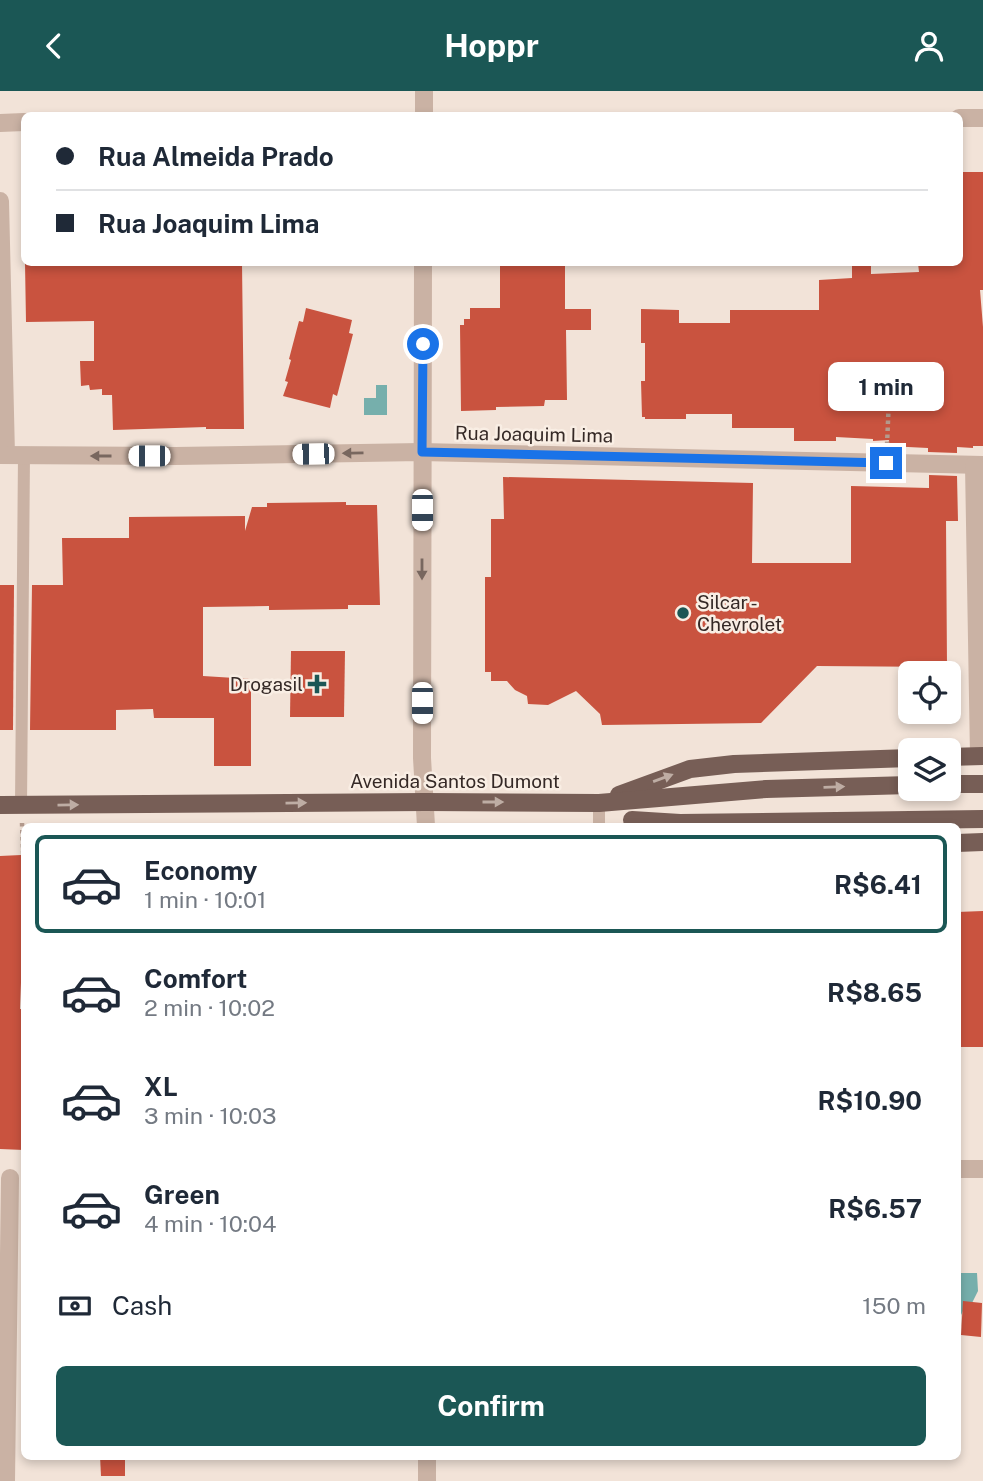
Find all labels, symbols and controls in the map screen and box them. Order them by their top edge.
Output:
icon: back [35,27,73,65]
text: Hoppr [444,27,539,64]
icon: person [910,27,948,65]
text: Rua Almeida Prado [98,141,334,172]
text: Rua Joaquim Lima [98,208,320,239]
route start [407,328,439,360]
callout: 1 min [828,361,944,411]
text: 1 min [858,373,914,400]
street label: Rua Joaquim Lima [455,422,613,446]
car [292,443,335,465]
car [129,446,171,467]
one-way arrow [342,447,364,459]
route end [870,447,902,479]
one-way arrow [90,450,112,462]
car [412,489,433,531]
one-way arrow [416,559,428,581]
place label: Silcar - Chevrolet [697,591,782,635]
marker: Silcar - Chevrolet [675,605,691,621]
map controls [898,661,961,801]
button: locate [898,661,961,724]
place label: Drogasil [230,673,303,695]
marker: Drogasil [309,676,325,692]
car [412,682,433,724]
button: layers [898,738,961,801]
street label: Avenida Santos Dumont [350,770,560,792]
one-way arrow [652,772,673,783]
one-way arrow [823,781,845,793]
one-way arrow [482,796,504,808]
one-way arrow [285,797,307,809]
one-way arrow [57,799,79,811]
icon: car [60,853,123,916]
text: Economy [144,855,257,886]
text: R$6.41 [834,869,922,900]
text: 1 min · 10:01 [144,886,266,913]
icon: car [60,961,123,1024]
text: Comfort [144,963,247,994]
text: R$8.65 [827,977,922,1008]
text: 2 min · 10:02 [144,994,275,1021]
icon: car [60,1069,123,1132]
text: XL [144,1071,178,1102]
text: R$10.90 [818,1085,922,1116]
text: 3 min · 10:03 [144,1102,276,1129]
icon: car [60,1177,123,1240]
text: Green [144,1179,220,1210]
text: R$6.57 [828,1193,922,1224]
text: 4 min · 10:04 [144,1210,276,1237]
icon: cash [56,1287,94,1325]
text: Cash [112,1290,172,1321]
text: 150 m [862,1292,926,1319]
button: Confirm [56,1366,926,1446]

